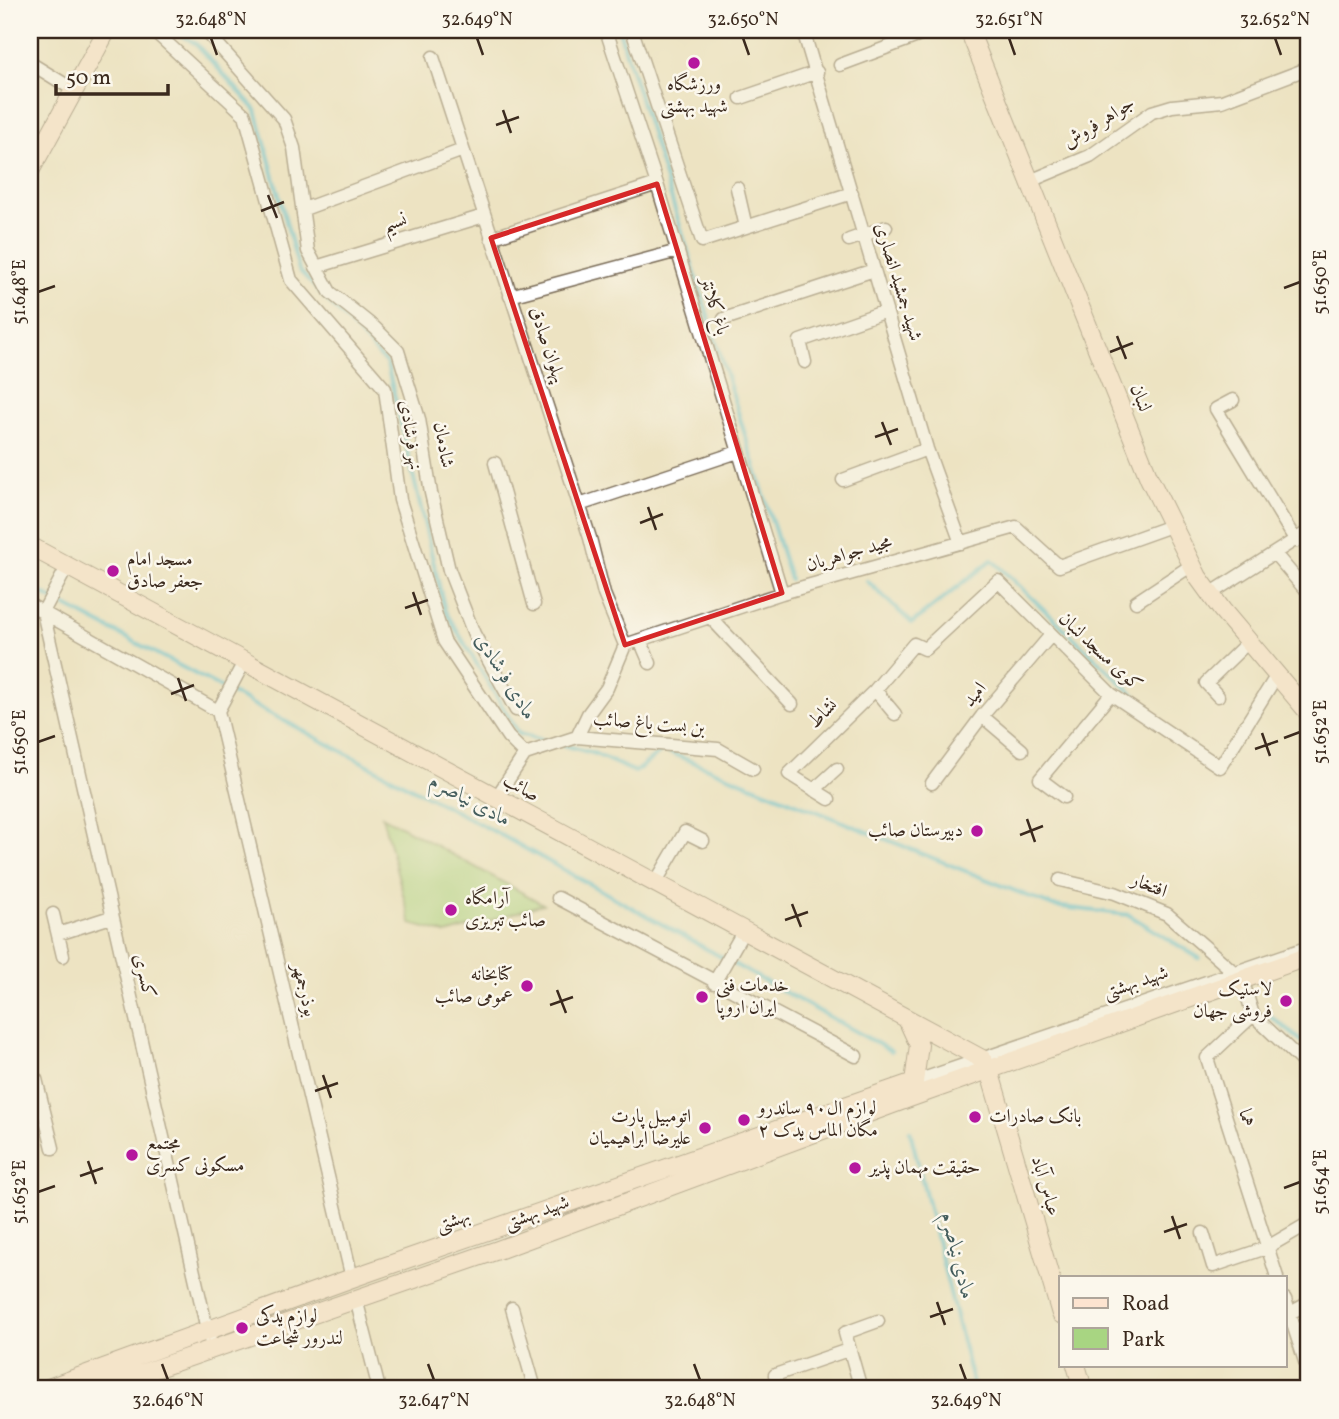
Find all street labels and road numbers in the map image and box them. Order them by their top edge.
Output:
street label: جواهر فروش [1058,91,1140,155]
street label: نسیم [380,207,412,244]
street label: شهید جمشید انصاری [868,220,928,344]
street label: باغ کلانتر [691,272,735,339]
street label: پهلوان صادق [522,303,572,387]
street label: لنبان [1123,380,1157,416]
street label: نهر فرشادی [392,398,428,472]
street label: شادمان [426,420,460,470]
street label: مجید جواهریان [803,529,895,579]
street label: کوی مسجد لنبان [1052,606,1148,698]
street label: امید [957,677,993,713]
street label: نشاط [802,693,844,735]
street label: بن بست باغ صائب [592,706,706,743]
street label: صائب [498,767,544,809]
street label: افتخار [1125,866,1171,905]
street label: کسری [126,951,162,1001]
street label: بوذرجمهر [285,959,323,1019]
street label: شهید بهشتی [1100,960,1172,1006]
street label: هما [1231,1106,1261,1130]
street label: عباس آباد [1024,1153,1066,1219]
street label: شهید بهشتی [501,1189,573,1237]
street label: بهشتی [432,1203,474,1239]

